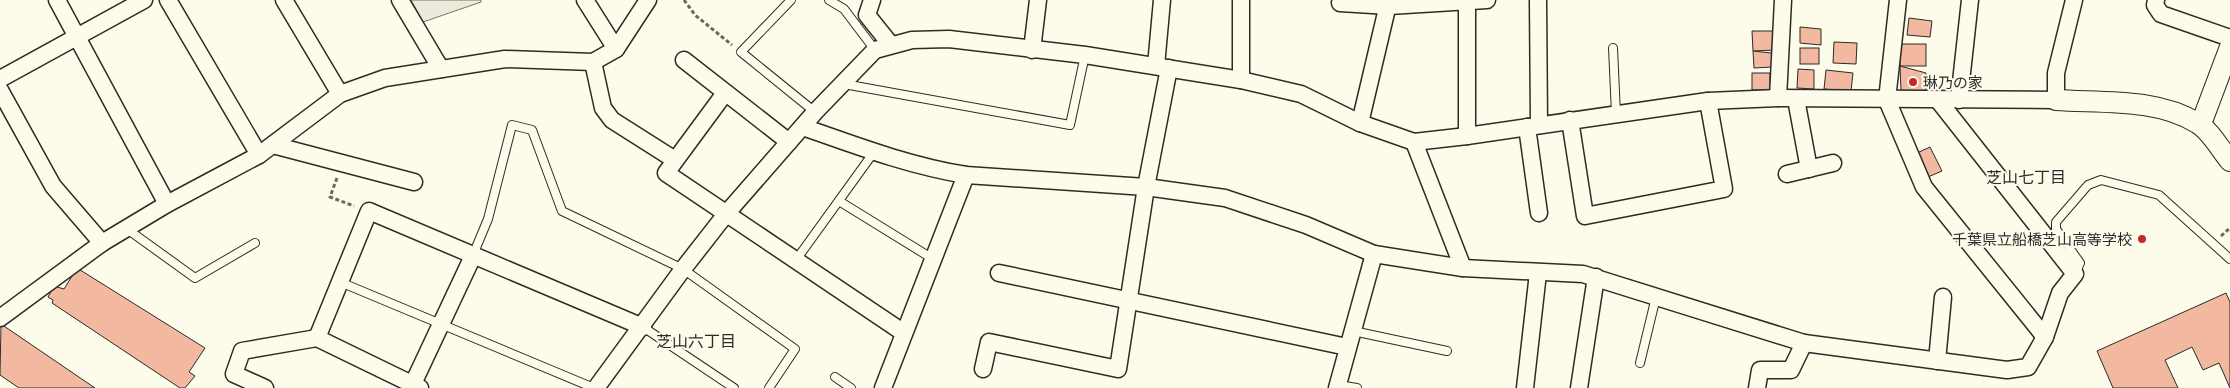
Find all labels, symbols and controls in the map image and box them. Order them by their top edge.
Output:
place label: 琳乃の家 [1923,73,1983,92]
marker: 琳乃の家 [1907,76,1919,88]
district label: 芝山七丁目 [1986,167,2066,187]
place label: 千葉県立船橋芝山高等学校 [1952,230,2132,249]
marker: 千葉県立船橋芝山高等学校 [2136,233,2148,245]
district label: 芝山六丁目 [656,331,736,351]

